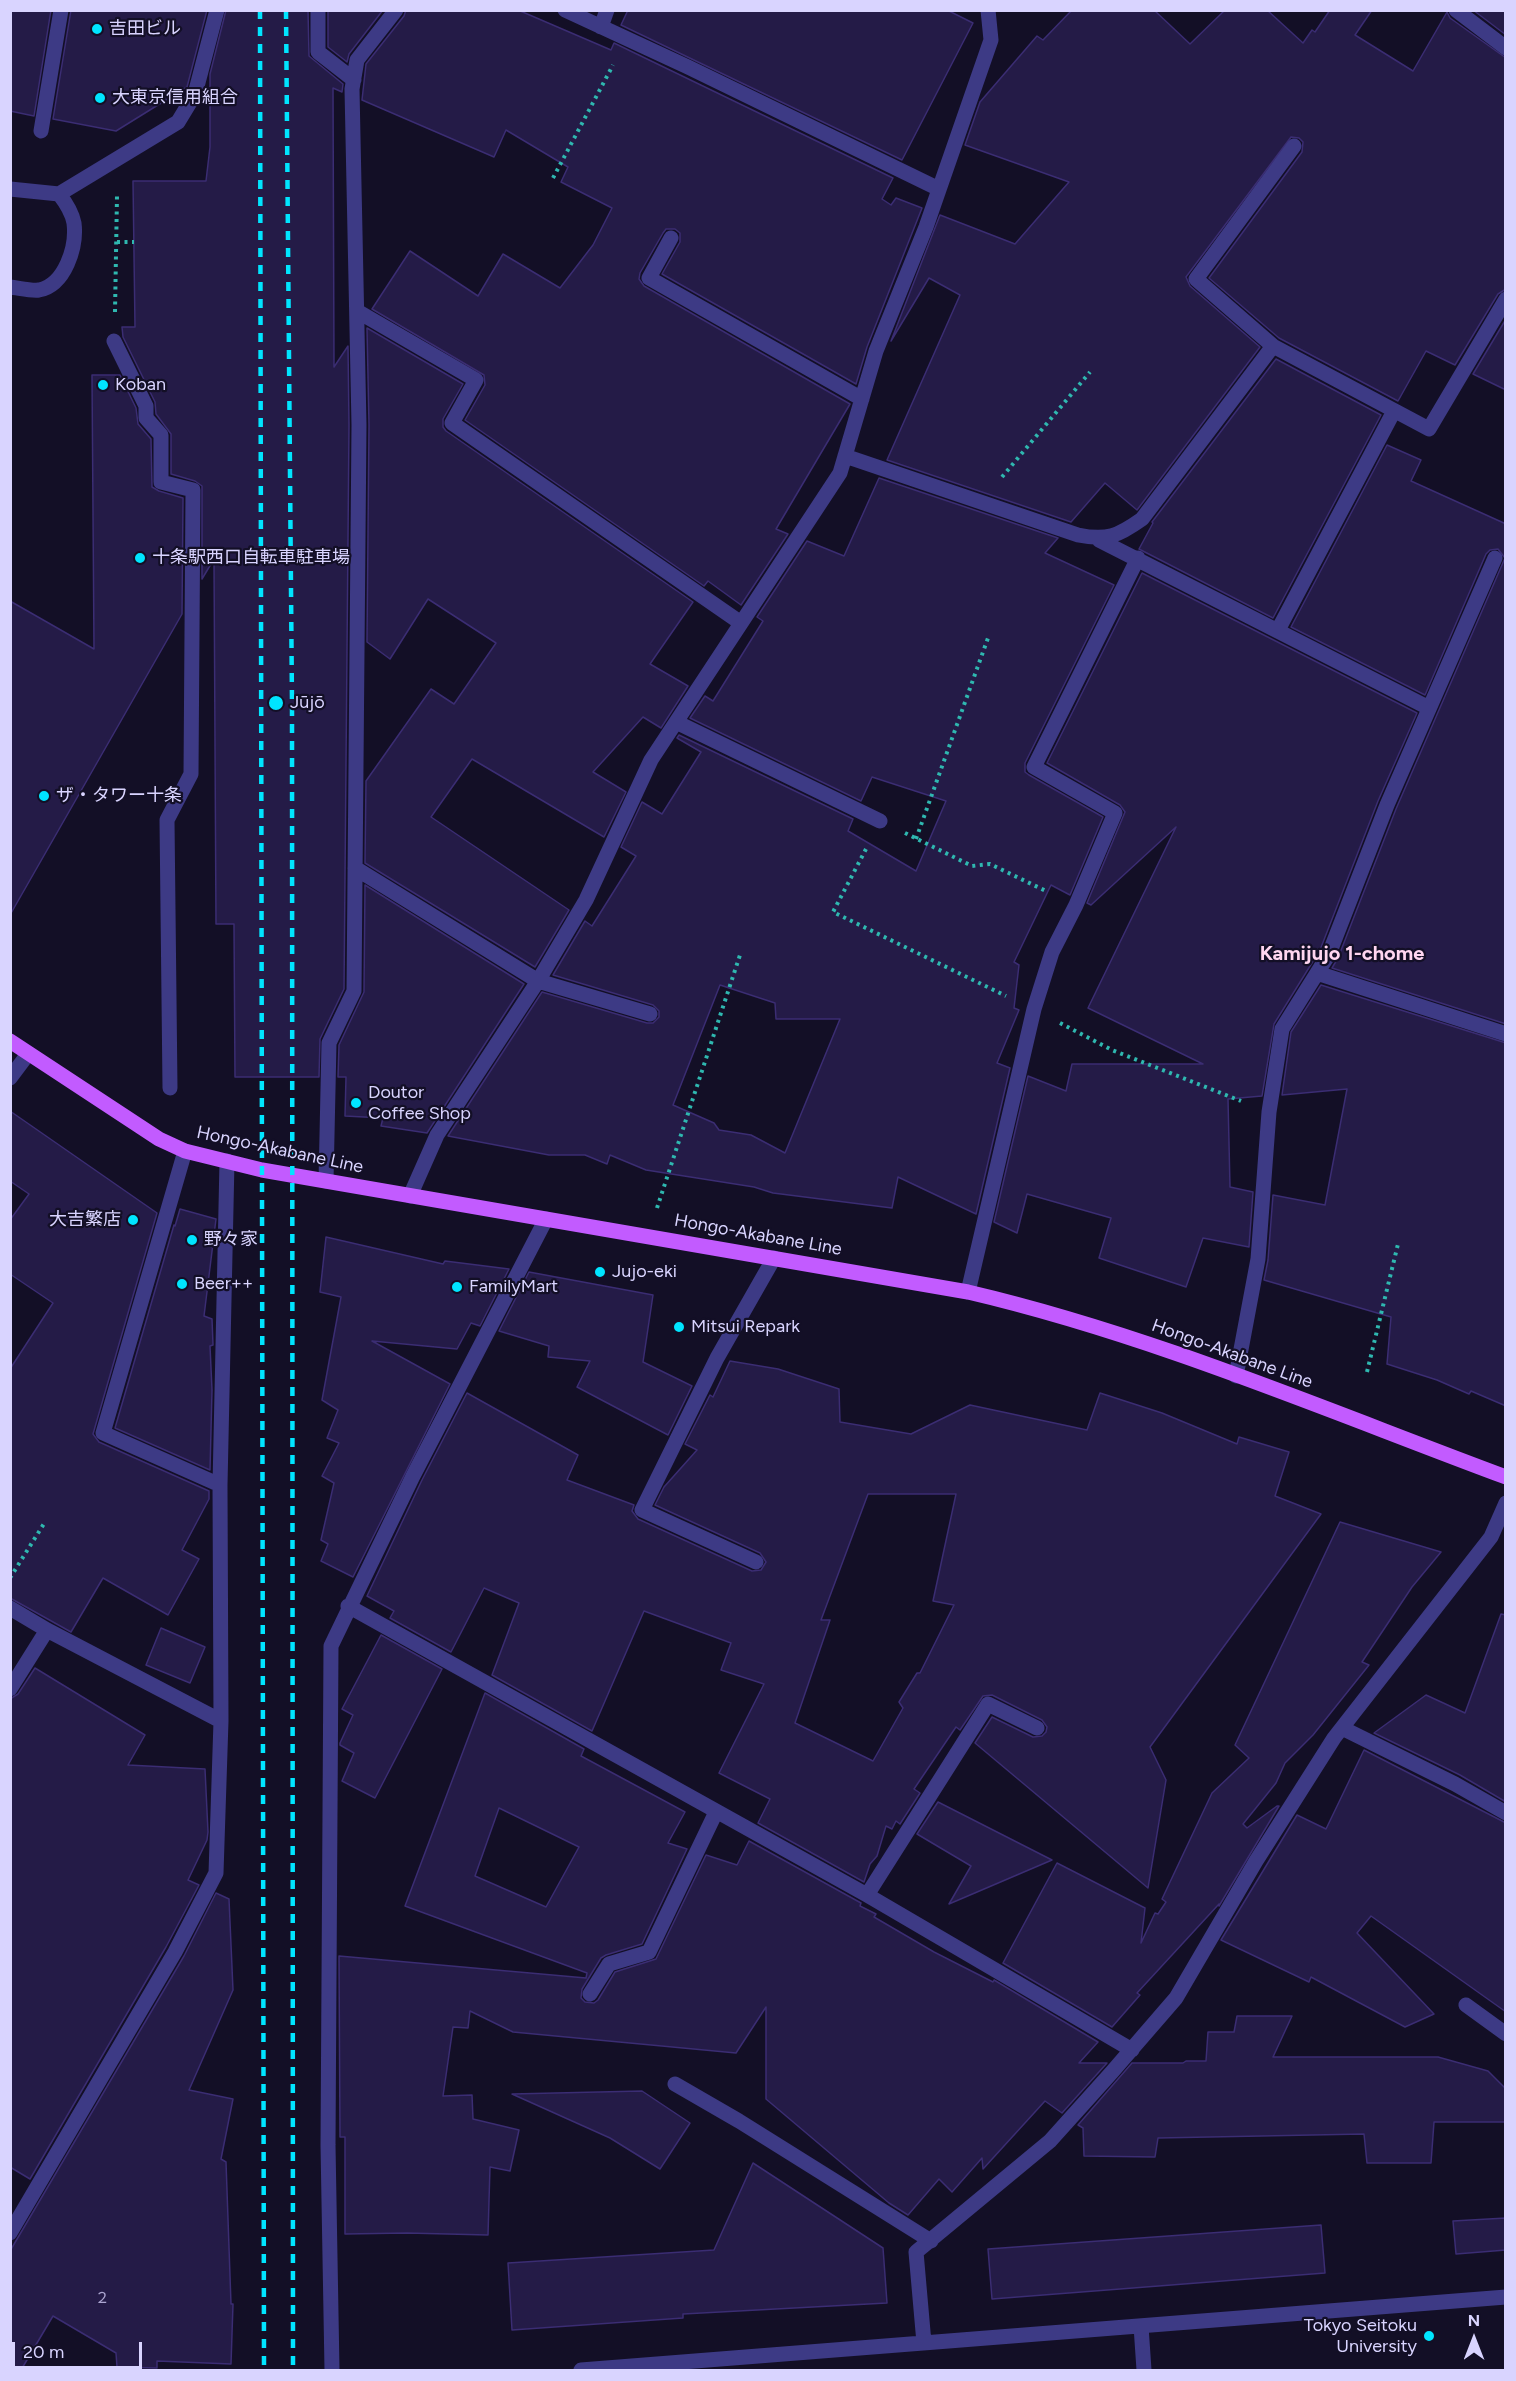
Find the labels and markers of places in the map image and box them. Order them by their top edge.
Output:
place label: 吉田ビル [109,18,181,40]
marker: 吉田ビル [90,22,104,36]
place label: 大東京信用組合 [112,87,238,109]
marker: 大東京信用組合 [93,91,107,105]
place label: Koban [115,374,166,396]
marker: Koban [96,378,110,392]
place label: 十条駅西口自転車駐車場 [152,547,350,569]
marker: 十条駅西口自転車駐車場 [133,551,147,565]
place label: Jūjō [290,692,325,714]
marker: Jūjō [267,694,285,712]
place label: ザ・タワー十条 [56,785,182,807]
marker: ザ・タワー十条 [37,789,51,803]
place label: Doutor Coffee Shop [368,1082,471,1124]
marker: Doutor Coffee Shop [349,1096,363,1110]
place label: 大吉繁店 [49,1209,121,1231]
marker: 大吉繁店 [126,1213,140,1227]
place label: 野々家 [204,1229,258,1251]
marker: 野々家 [185,1233,199,1247]
place label: Jujo-eki [612,1261,677,1283]
marker: Jujo-eki [593,1265,607,1279]
place label: Beer++ [194,1273,253,1295]
place label: FamilyMart [469,1276,558,1298]
marker: Beer++ [175,1277,189,1291]
marker: FamilyMart [450,1280,464,1294]
place label: Mitsui Repark [691,1316,800,1338]
marker: Mitsui Repark [672,1320,686,1334]
place label: Tokyo Seitoku University [1304,2315,1417,2358]
marker: Tokyo Seitoku University [1422,2329,1436,2343]

